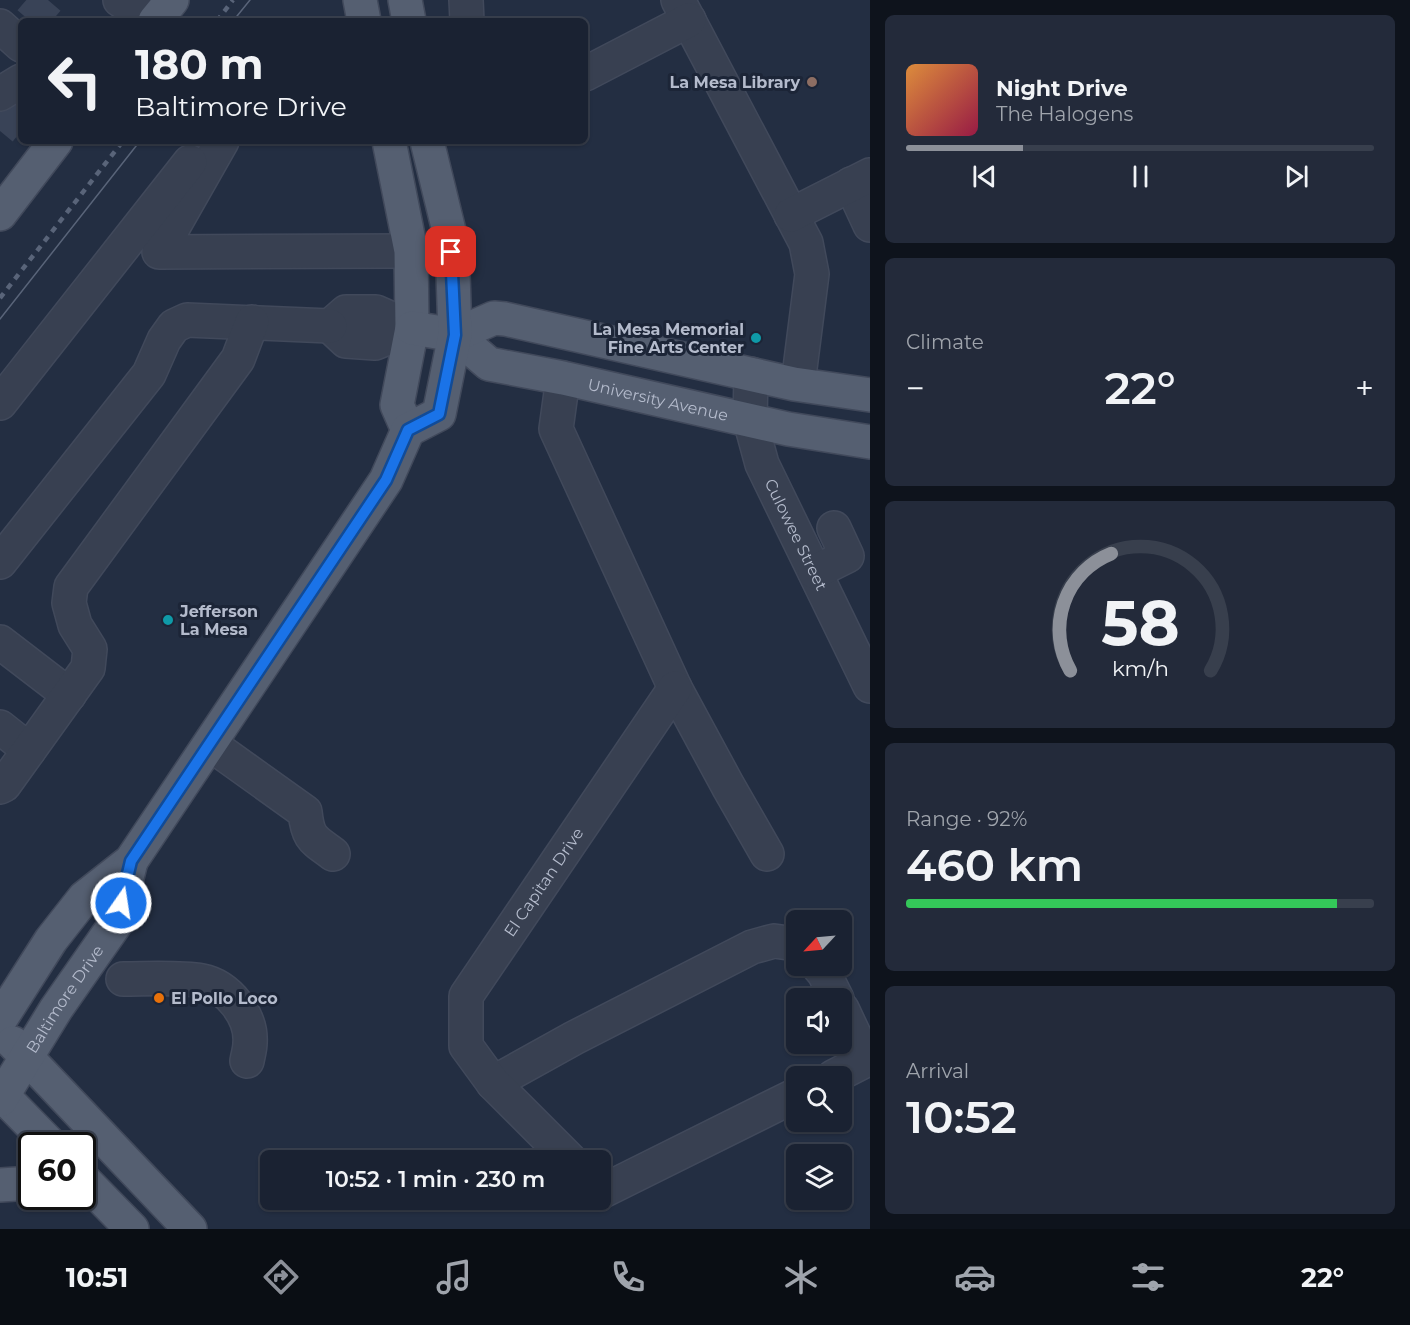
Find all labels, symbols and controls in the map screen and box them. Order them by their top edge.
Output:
text: 180 m [135,38,264,90]
icon: left [36,42,114,120]
place label: La Mesa Library [669,73,800,92]
marker: La Mesa Library [805,75,819,89]
text: Night Drive [996,75,1128,102]
text: Baltimore Drive [135,90,347,123]
text: The Halogens [996,102,1133,126]
icon: previous [968,160,1001,193]
icon: pause [1124,160,1157,193]
icon: next [1280,160,1313,193]
pin [425,226,476,277]
icon: arrive [434,235,467,268]
place label: La Mesa Memorial Fine Arts Center [593,320,744,357]
text: Climate [906,330,984,354]
marker: La Mesa Memorial Fine Arts Center [749,331,763,345]
text: 22° [1104,360,1176,415]
text: − [906,368,925,408]
text: + [1355,368,1374,408]
street label: University Avenue [586,374,730,425]
street label: Culowee Street [761,476,832,594]
text: 58 [1101,586,1179,662]
place label: Jefferson La Mesa [179,602,258,639]
marker: Jefferson La Mesa [161,613,175,627]
text: km/h [1111,656,1169,682]
text: Range · 92% [906,807,1027,831]
street label: El Capitan Drive [500,824,587,940]
text: 460 km [906,837,1083,892]
position arrow [89,871,153,935]
north arrow [786,910,852,976]
map controls [786,910,852,1210]
street label: Baltimore Drive [22,941,107,1056]
button: sound [786,988,852,1054]
place label: El Pollo Loco [171,989,278,1008]
marker: El Pollo Loco [152,991,166,1005]
text: Arrival [906,1059,969,1083]
button: search [786,1066,852,1132]
text: 10:52 [906,1089,1017,1144]
speed limit sign: 60 [18,1132,96,1210]
button: layers [786,1144,852,1210]
text: 10:52 · 1 min · 230 m [326,1166,545,1193]
icon: directions [260,1256,302,1298]
icon: music [433,1256,475,1298]
icon: phone [607,1256,649,1298]
icon: climate [780,1256,822,1298]
icon: car [954,1256,996,1298]
icon: filters [1127,1256,1169,1298]
text: 10:51 [66,1261,128,1294]
text: 22° [1301,1261,1344,1294]

